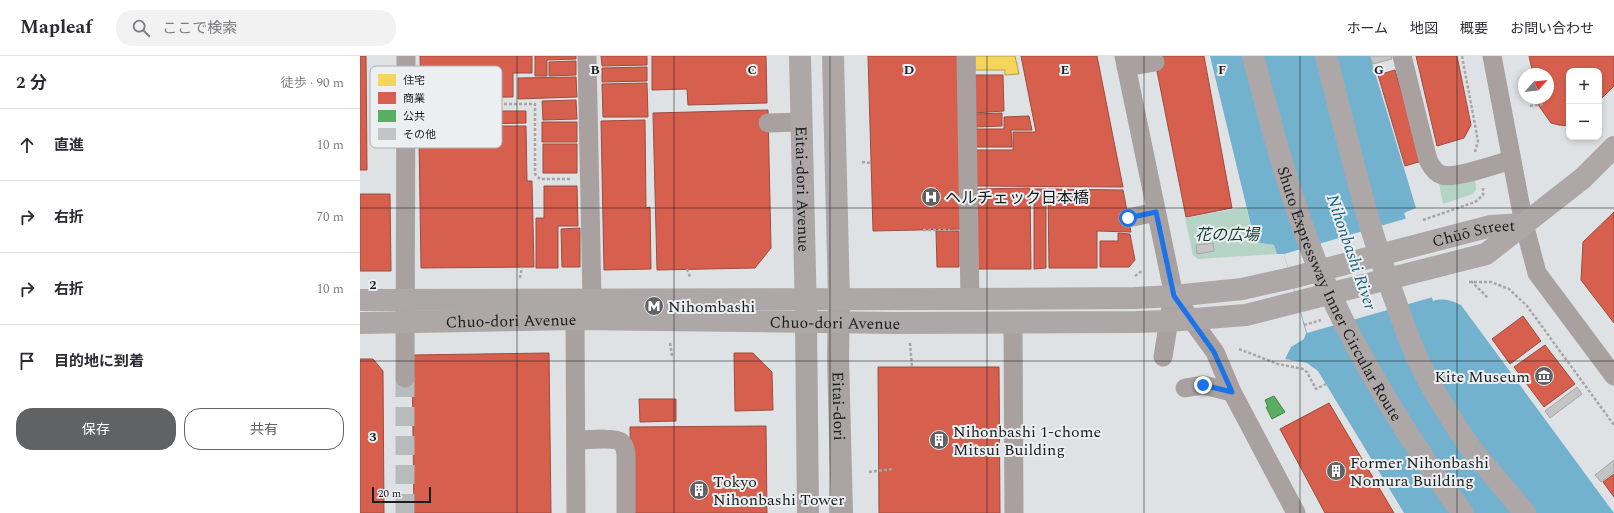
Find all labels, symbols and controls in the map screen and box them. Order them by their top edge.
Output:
search box [116,10,396,46]
text: Mapleaf [20,13,92,42]
icon: search [130,17,152,39]
text: ここで検索 [162,17,237,40]
text: ホーム [1346,18,1388,39]
text: 地図 [1410,18,1438,39]
text: 概要 [1460,18,1488,39]
text: お問い合わせ [1510,18,1594,39]
text: B [590,60,600,80]
text: C [747,60,757,80]
text: D [904,60,914,80]
text: E [1061,60,1070,80]
text: F [1218,60,1226,80]
text: G [1374,60,1384,80]
legend [370,66,502,148]
north arrow [1518,68,1554,104]
map controls [1566,68,1602,140]
button: + [1566,68,1602,104]
text: 2 分 [16,70,47,96]
text: 住宅 [403,72,425,89]
text: 徒歩 · 90 m [281,73,344,93]
text: 商業 [403,90,425,107]
button: − [1566,104,1602,140]
text: 公共 [403,108,425,125]
text: その他 [403,126,436,143]
street label: Eitai-dori Avenue [789,126,816,252]
icon: ahead [16,134,38,156]
text: 直進 [54,134,84,157]
text: 10 m [317,135,344,155]
street label: Shuto Expressway Inner Circular Route [1271,163,1408,426]
hospital icon: ヘルチェック日本橋 [920,186,942,208]
place label: ヘルチェック日本橋 [945,186,1089,210]
water label: Nihonbashi River [1319,191,1383,314]
icon: right [16,206,38,228]
text: 右折 [54,206,84,229]
text: 70 m [317,207,344,227]
route start [1119,209,1137,227]
street label: Chūō Street [1430,214,1516,254]
park label: 花の広場 [1195,223,1261,247]
text: 2 [369,275,377,295]
icon: right [16,278,38,300]
text: 右折 [54,278,84,301]
text: 10 m [317,279,344,299]
metro station icon: Nihombashi [643,295,665,317]
place label: Nihombashi [668,295,755,319]
street label: Chuo-dori Avenue [445,308,577,334]
street label: Chuo-dori Avenue [769,310,900,336]
icon: arrive [16,350,38,372]
text: 目的地に到着 [54,350,144,373]
place label: Kite Museum [1435,365,1530,389]
museum icon: Kite Museum [1533,365,1555,387]
street label: Eitai-dori [825,371,851,441]
route end [1194,376,1212,394]
button: 保存 [16,408,176,450]
button: 共有 [184,408,344,450]
place label: Nihonbashi 1-chome Mitsui Building [953,420,1101,462]
text: 3 [369,427,377,447]
building icon: Nihonbashi 1-chome Mitsui Building [928,429,950,451]
place label: Former Nihonbashi Nomura Building [1350,451,1489,493]
building icon: Former Nihonbashi Nomura Building [1325,460,1347,482]
place label: Tokyo Nihonbashi Tower [713,470,845,512]
building icon: Tokyo Nihonbashi Tower [688,479,710,501]
scale bar [372,485,431,504]
text: 20 m [378,485,401,502]

